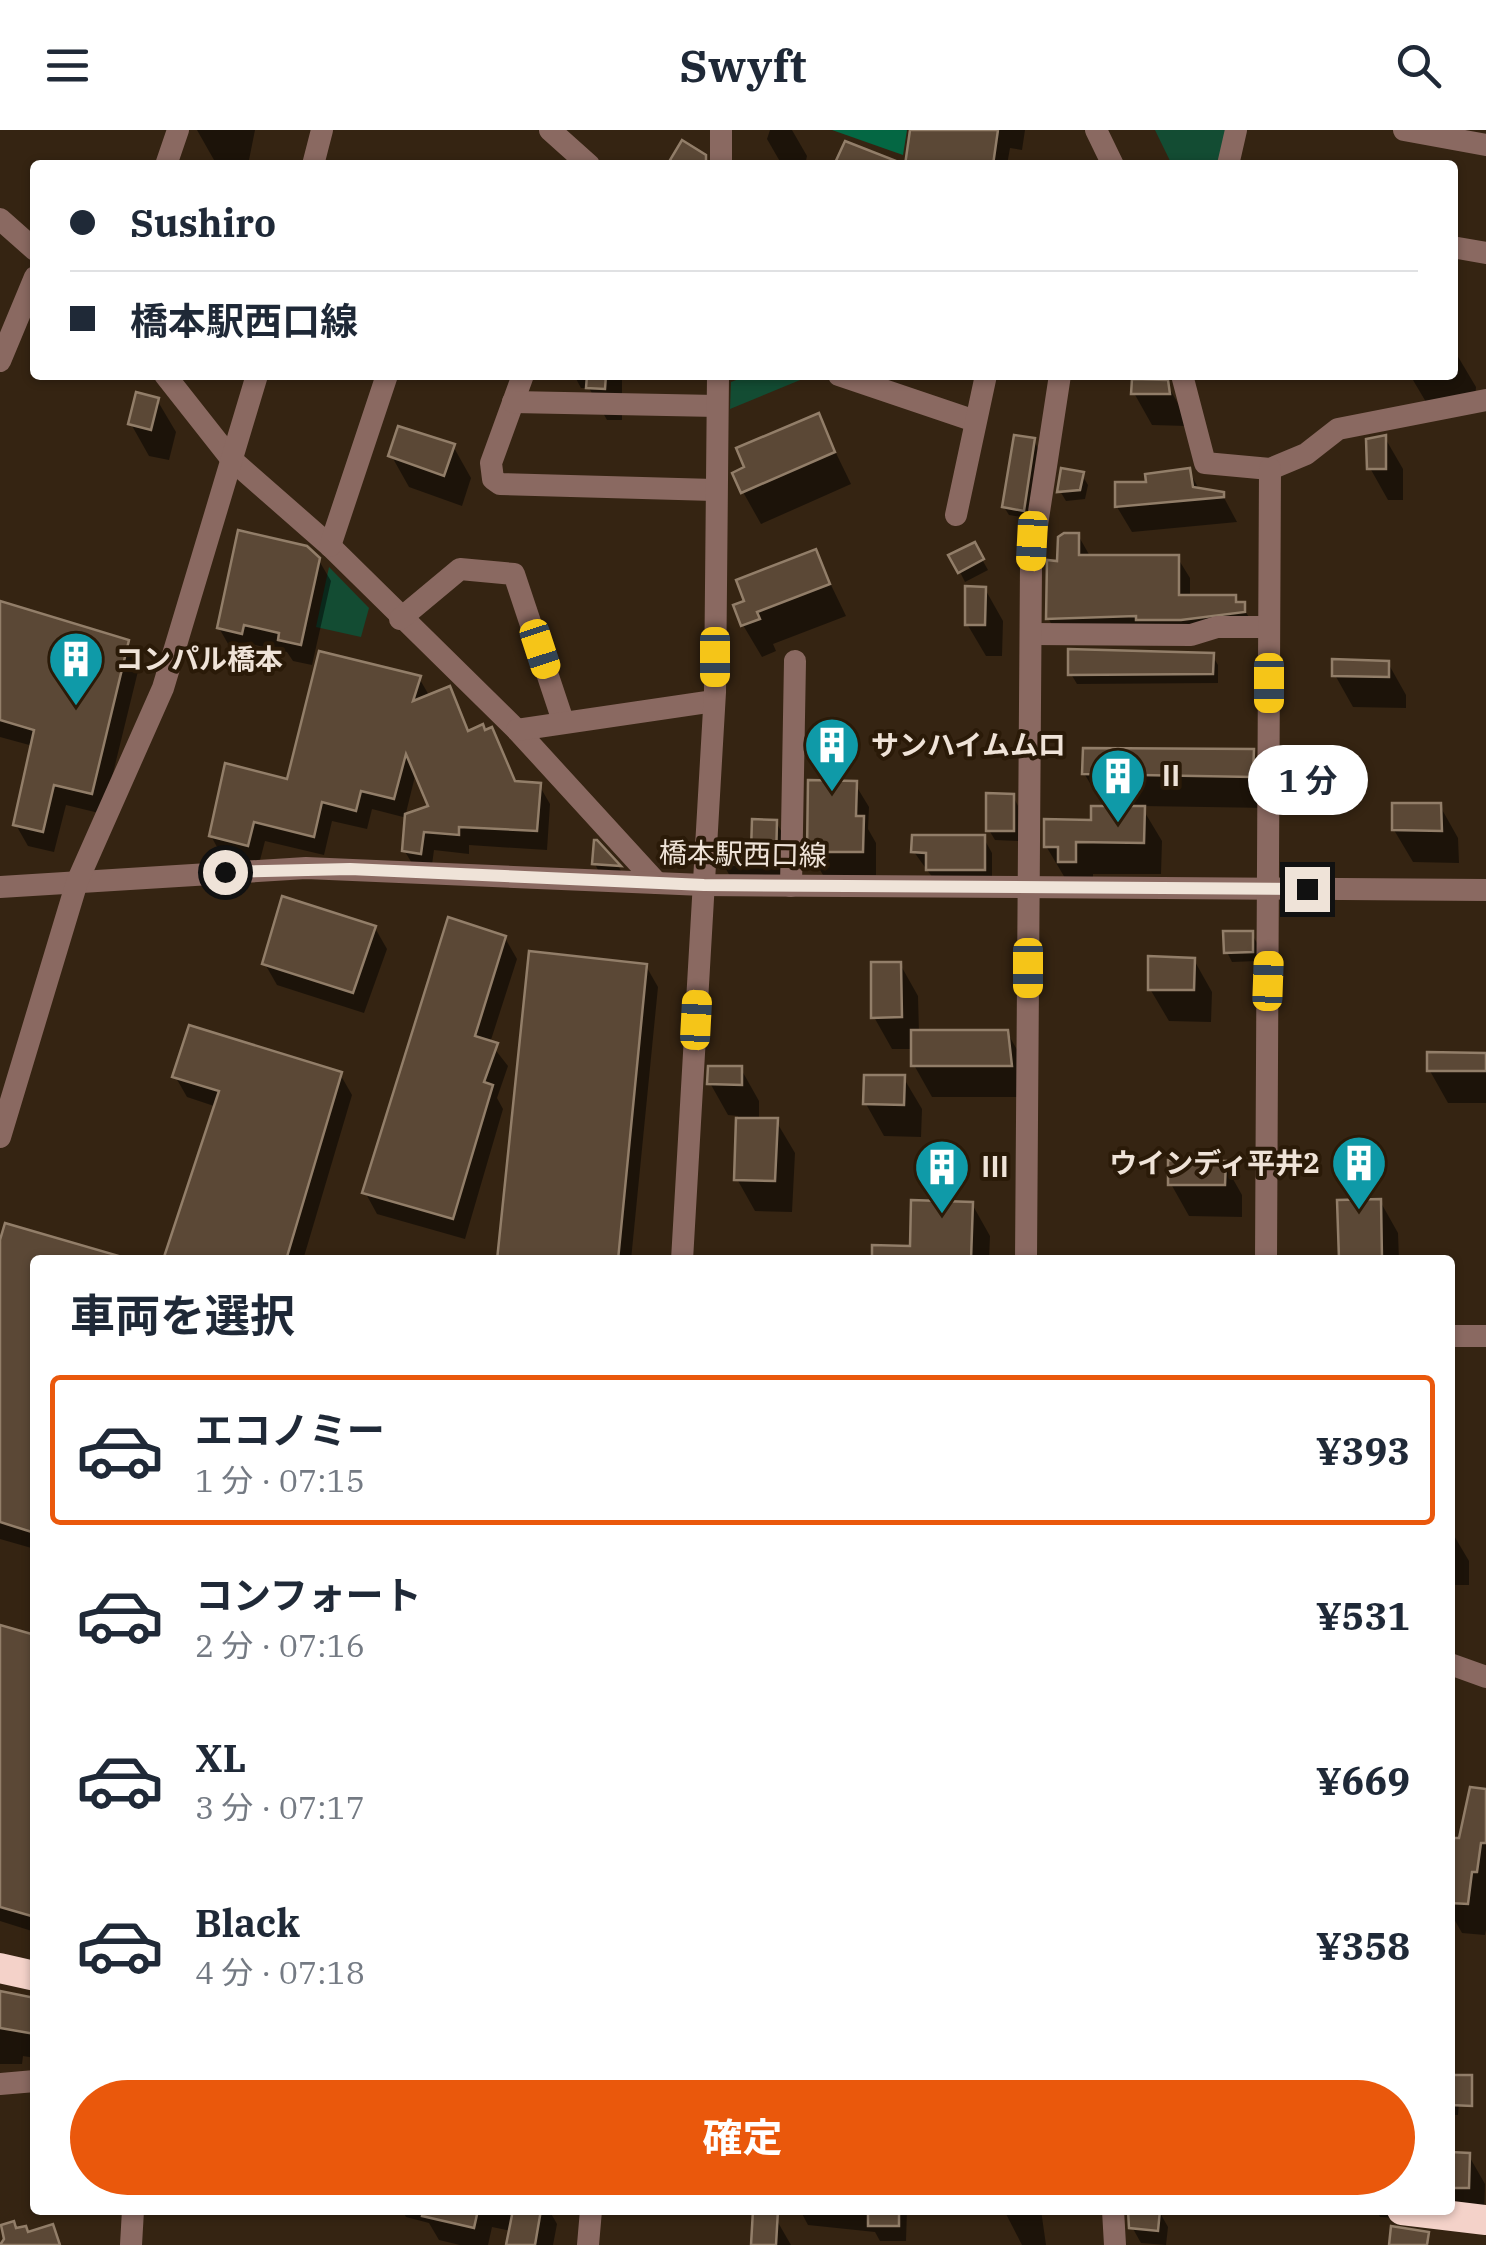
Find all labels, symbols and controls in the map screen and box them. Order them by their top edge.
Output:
text: Swyft [679,36,807,94]
icon: menu [40,38,95,93]
icon: search [1391,38,1446,93]
text: Sushiro [130,198,276,247]
text: 橋本駅西口線 [130,296,358,345]
car [1015,510,1049,572]
car [516,616,564,682]
car [700,627,730,687]
building icon: コンパル橋本 [46,629,106,708]
place label: コンパル橋本 [115,640,283,677]
car [1254,653,1284,713]
building icon: サンハイムムロ [802,715,862,794]
place label: サンハイムムロ [871,726,1066,763]
callout: 1 分 [1247,744,1367,814]
building icon: Ⅱ [1088,746,1148,825]
place label: Ⅱ [1157,757,1185,794]
text: 1 分 [1279,759,1337,801]
street label: 橋本駅西口線 [659,834,827,873]
route start [203,850,248,895]
route end [1285,867,1330,912]
car [1013,938,1043,998]
car [1252,950,1284,1012]
car [679,989,713,1051]
building icon: ウインディ平井2 [1329,1133,1389,1212]
building icon: Ⅲ [912,1137,972,1216]
place label: ウインディ平井2 [1109,1144,1320,1181]
place label: Ⅲ [981,1148,1009,1185]
text: 車両を選択 [70,1286,295,1344]
icon: car [75,1405,165,1495]
text: エコノミー [195,1405,385,1454]
text: ¥393 [1316,1426,1410,1475]
text: 1 分 · 07:15 [195,1459,365,1501]
icon: car [75,1570,165,1660]
text: コンフォート [195,1570,422,1619]
text: ¥531 [1316,1591,1410,1640]
text: 2 分 · 07:16 [195,1624,365,1666]
text: XL [195,1733,246,1782]
icon: car [75,1735,165,1825]
text: ¥669 [1316,1756,1410,1805]
text: 3 分 · 07:17 [195,1786,365,1828]
text: Black [195,1898,300,1947]
icon: car [75,1900,165,1990]
text: ¥358 [1316,1921,1410,1970]
text: 4 分 · 07:18 [195,1951,365,1993]
button: 確定 [70,2080,1415,2195]

